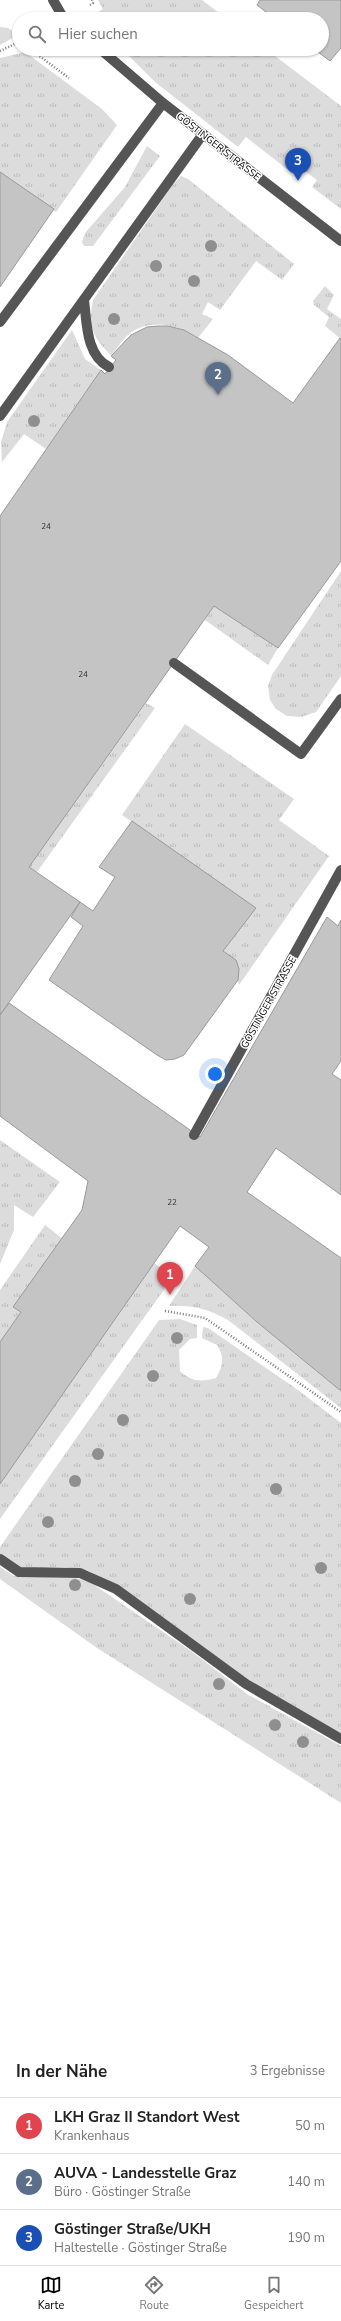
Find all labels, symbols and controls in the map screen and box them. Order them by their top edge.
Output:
search box [12,12,329,56]
icon: search [26,23,48,45]
text: Hier suchen [58,24,138,44]
street label: GÖSTINGER STRASSE [173,109,263,184]
pin: 3 [285,148,311,181]
pin: 2 [205,362,231,395]
house number: 24 [41,521,51,532]
house number: 24 [78,669,88,680]
street label: GÖSTINGER STRASSE [238,954,300,1051]
your location [205,1064,225,1084]
house number: 22 [167,1197,177,1208]
pin: 1 [157,1262,183,1295]
text: In der Nähe [16,2060,107,2083]
text: 3 Ergebnisse [250,2062,325,2080]
text: LKH Graz II Standort West [54,2107,240,2127]
text: 1 [25,2117,33,2135]
text: 50 m [295,2117,325,2135]
text: Krankenhaus [54,2127,129,2145]
text: AUVA - Landesstelle Graz [54,2163,236,2183]
text: 2 [25,2173,33,2191]
text: 140 m [287,2173,325,2191]
text: Büro · Göstinger Straße [54,2183,191,2201]
text: Göstinger Straße/UKH [54,2219,211,2239]
text: 3 [25,2229,33,2247]
text: 190 m [287,2229,325,2247]
text: Haltestelle · Göstinger Straße [54,2239,227,2257]
tab: Karte [38,2274,64,2313]
tab: Route [140,2274,169,2313]
tab: Gespeichert [244,2274,303,2313]

